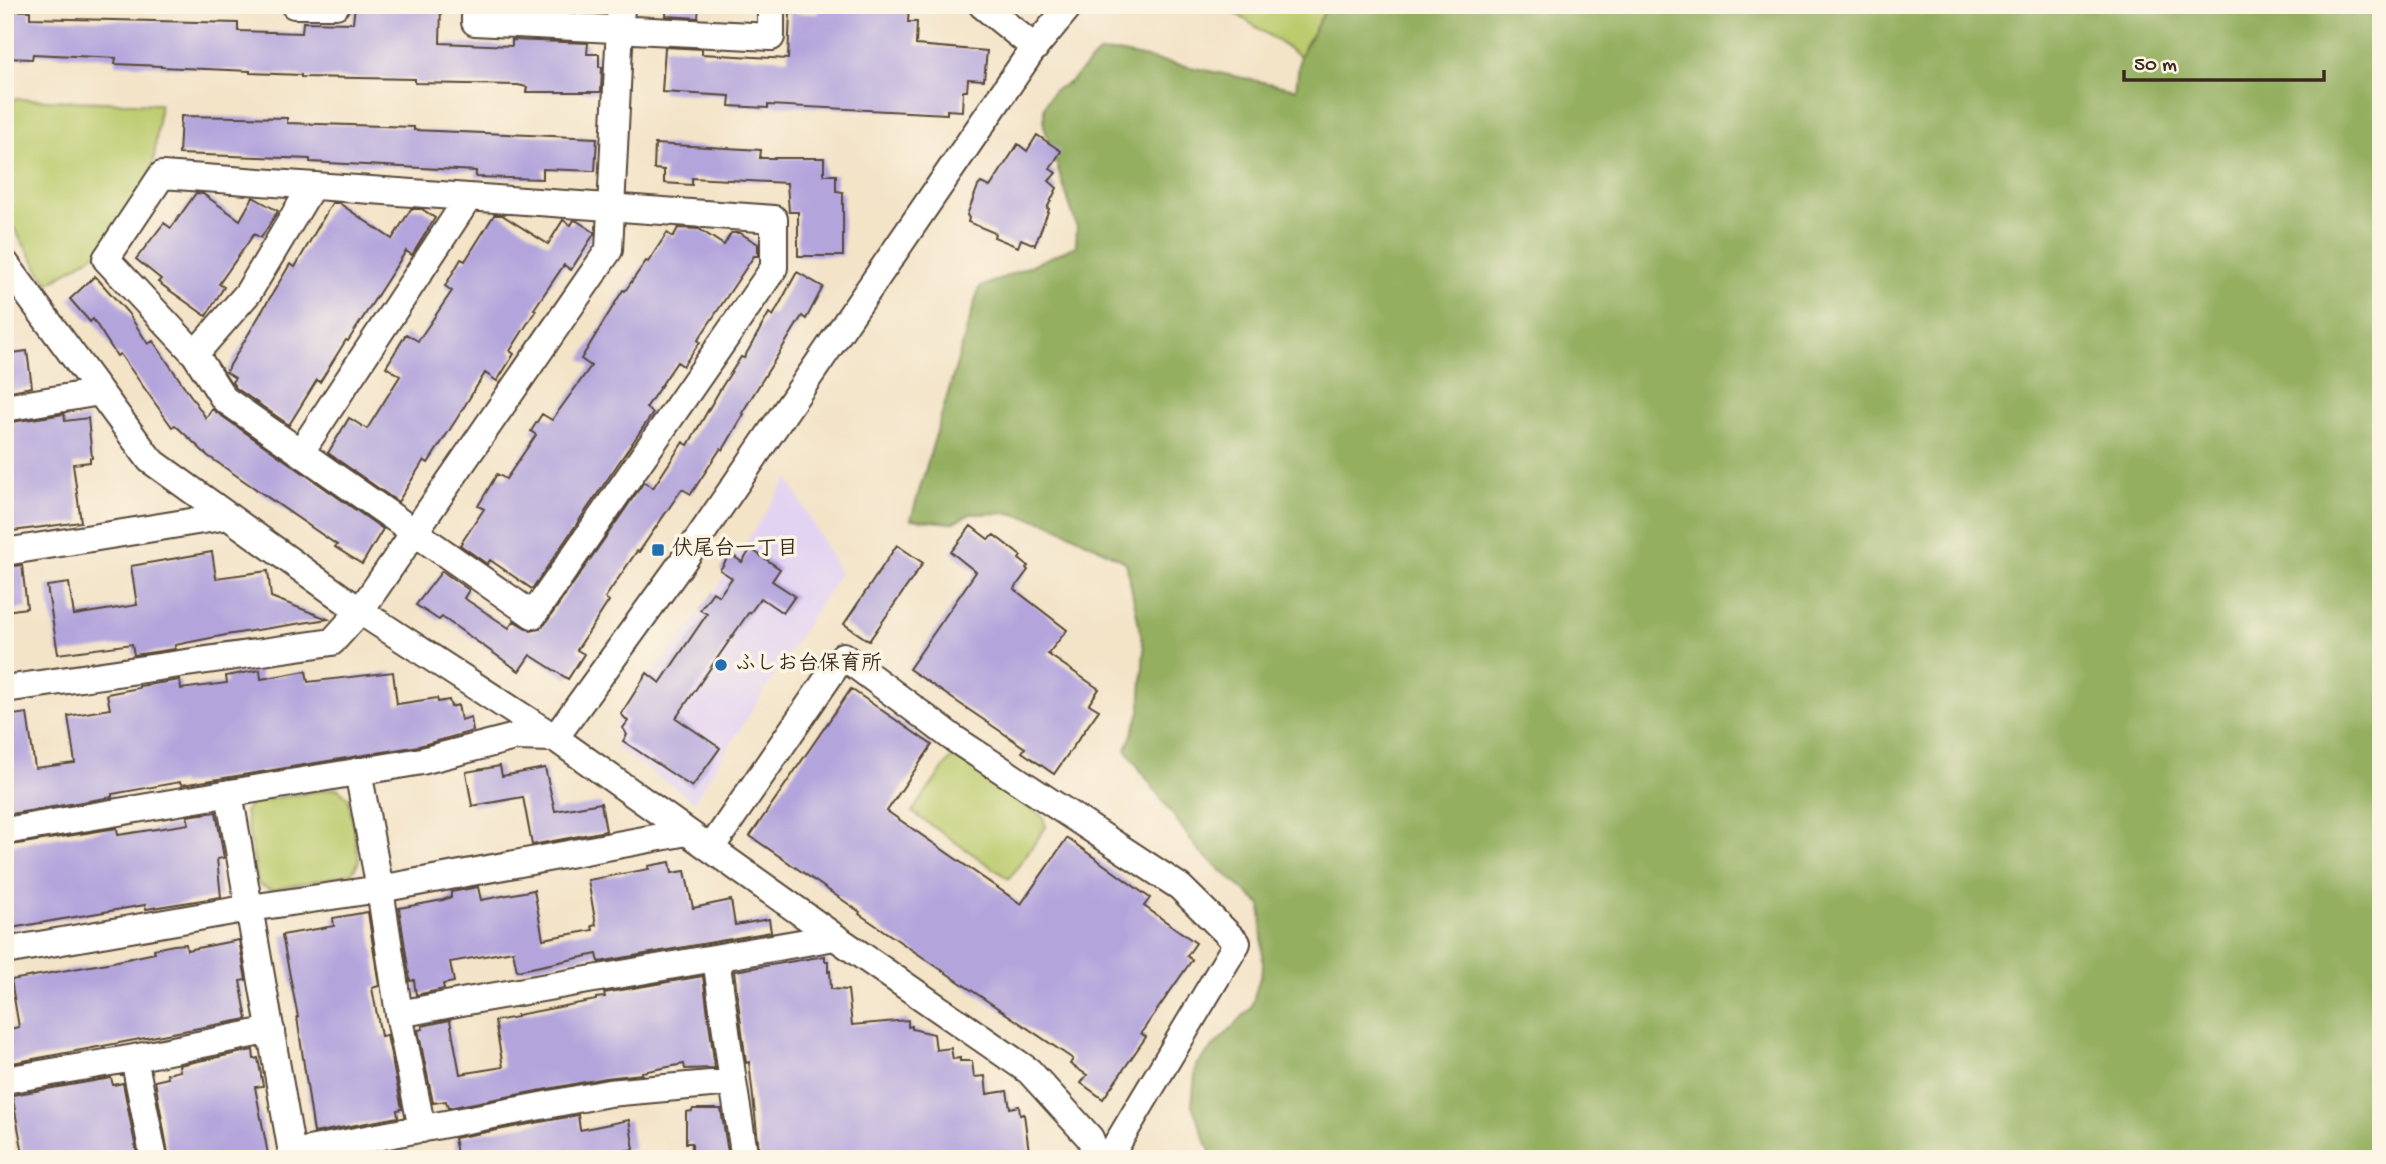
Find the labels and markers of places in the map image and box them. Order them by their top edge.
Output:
place label: 伏尾台一丁目 [672,536,798,563]
marker: 伏尾台一丁目 [650,542,666,558]
place label: ふしお台保育所 [735,651,882,678]
marker: ふしお台保育所 [713,657,729,673]

